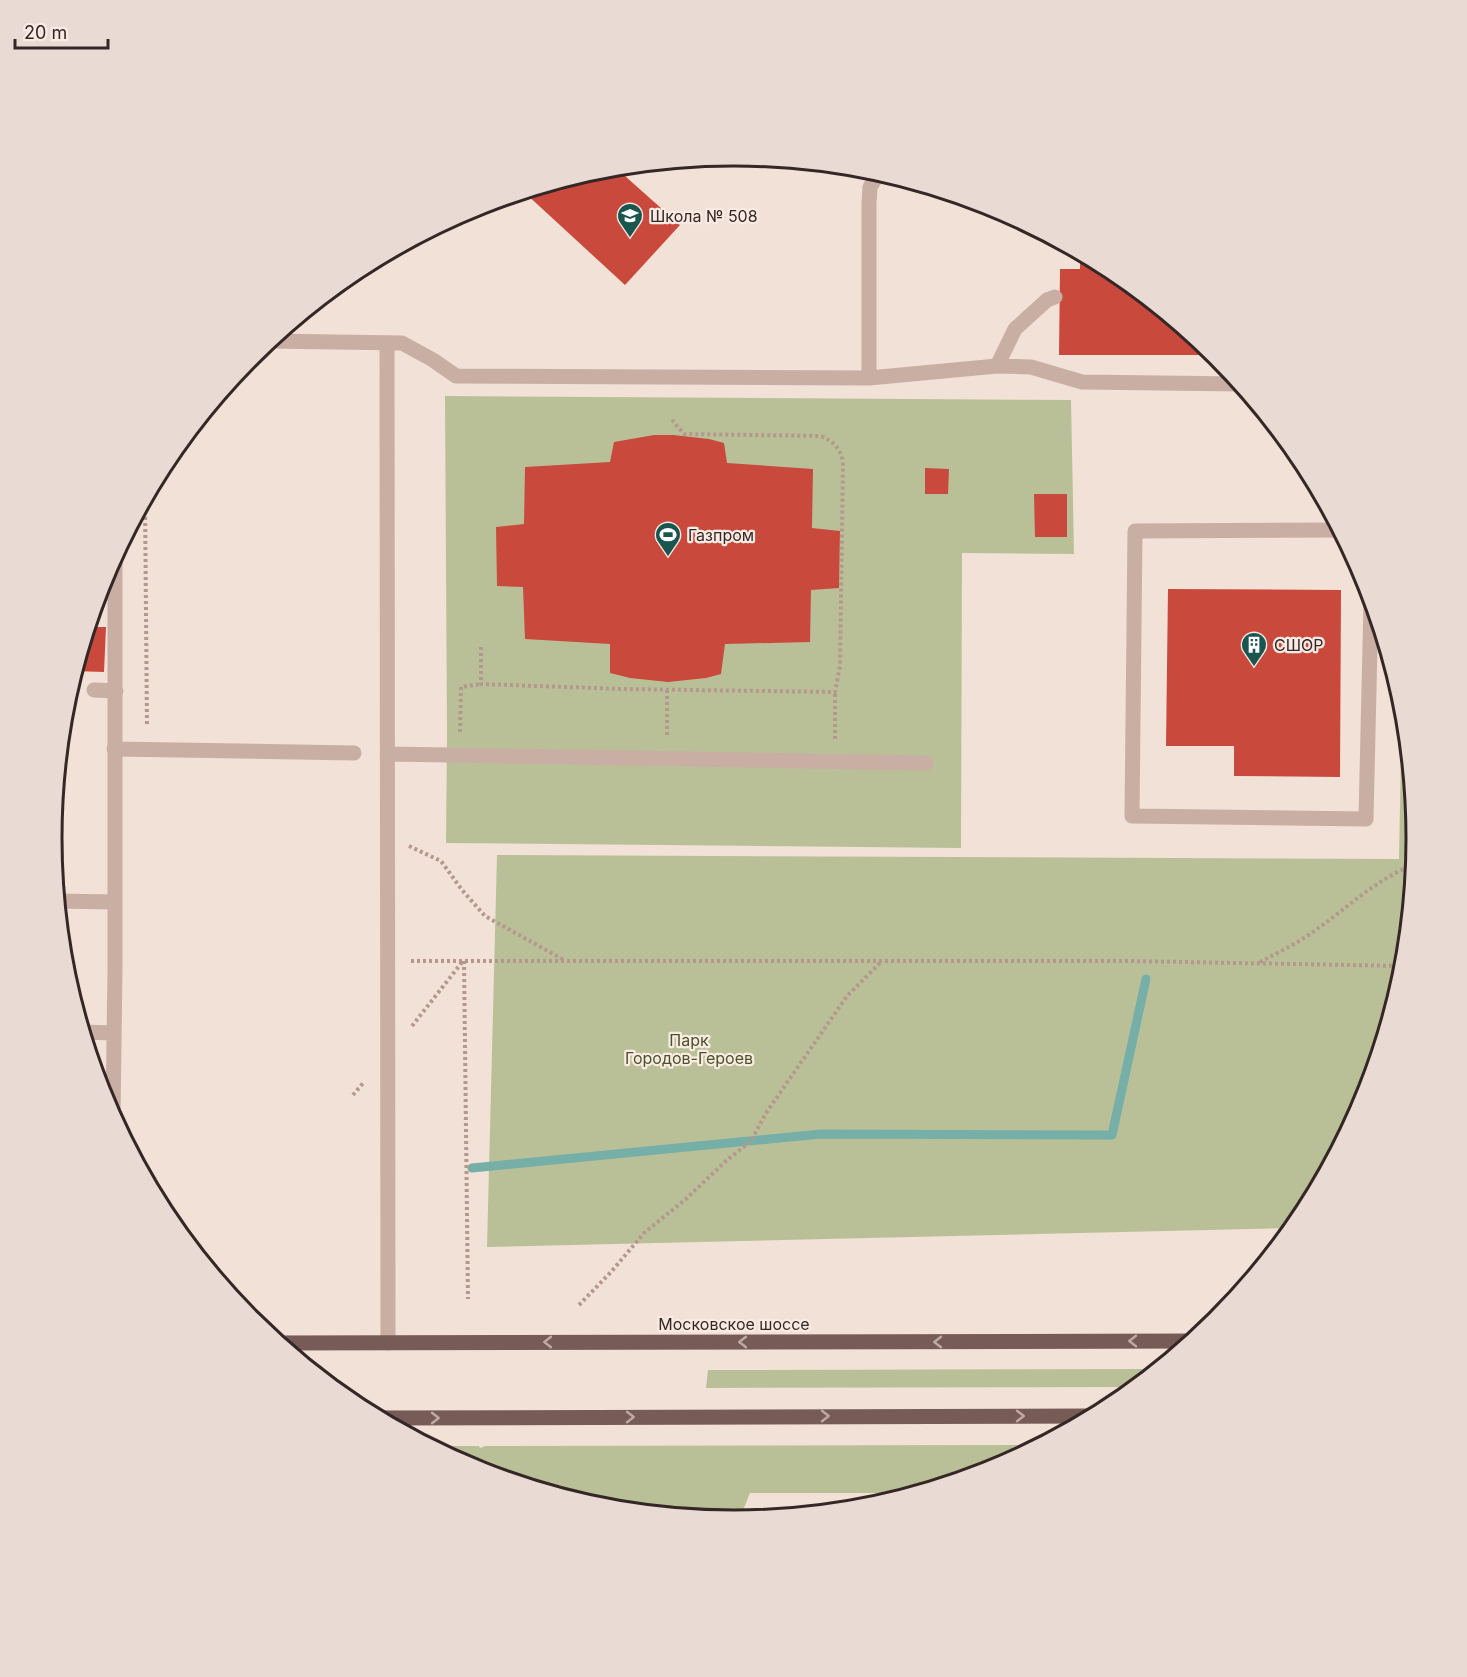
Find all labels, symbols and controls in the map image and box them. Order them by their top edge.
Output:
scale bar [15,12,108,50]
text: 20 m [24,22,67,43]
school or university icon: Школа № 508 [615,201,645,239]
place label: Школа № 508 [650,206,758,226]
sports icon: Газпром [653,520,683,558]
place label: Газпром [688,525,754,545]
building icon: СШОР [1239,630,1269,668]
place label: СШОР [1274,635,1323,655]
park label: Парк Городов-Героев [625,1030,753,1068]
street label: Московское шоссе [658,1314,810,1334]
one-way arrow [1129,1335,1138,1347]
one-way arrow [544,1336,553,1348]
one-way arrow [739,1336,748,1348]
one-way arrow [934,1336,943,1348]
one-way arrow [821,1410,830,1422]
one-way arrow [1016,1410,1025,1422]
one-way arrow [626,1411,635,1423]
one-way arrow [431,1412,440,1424]

